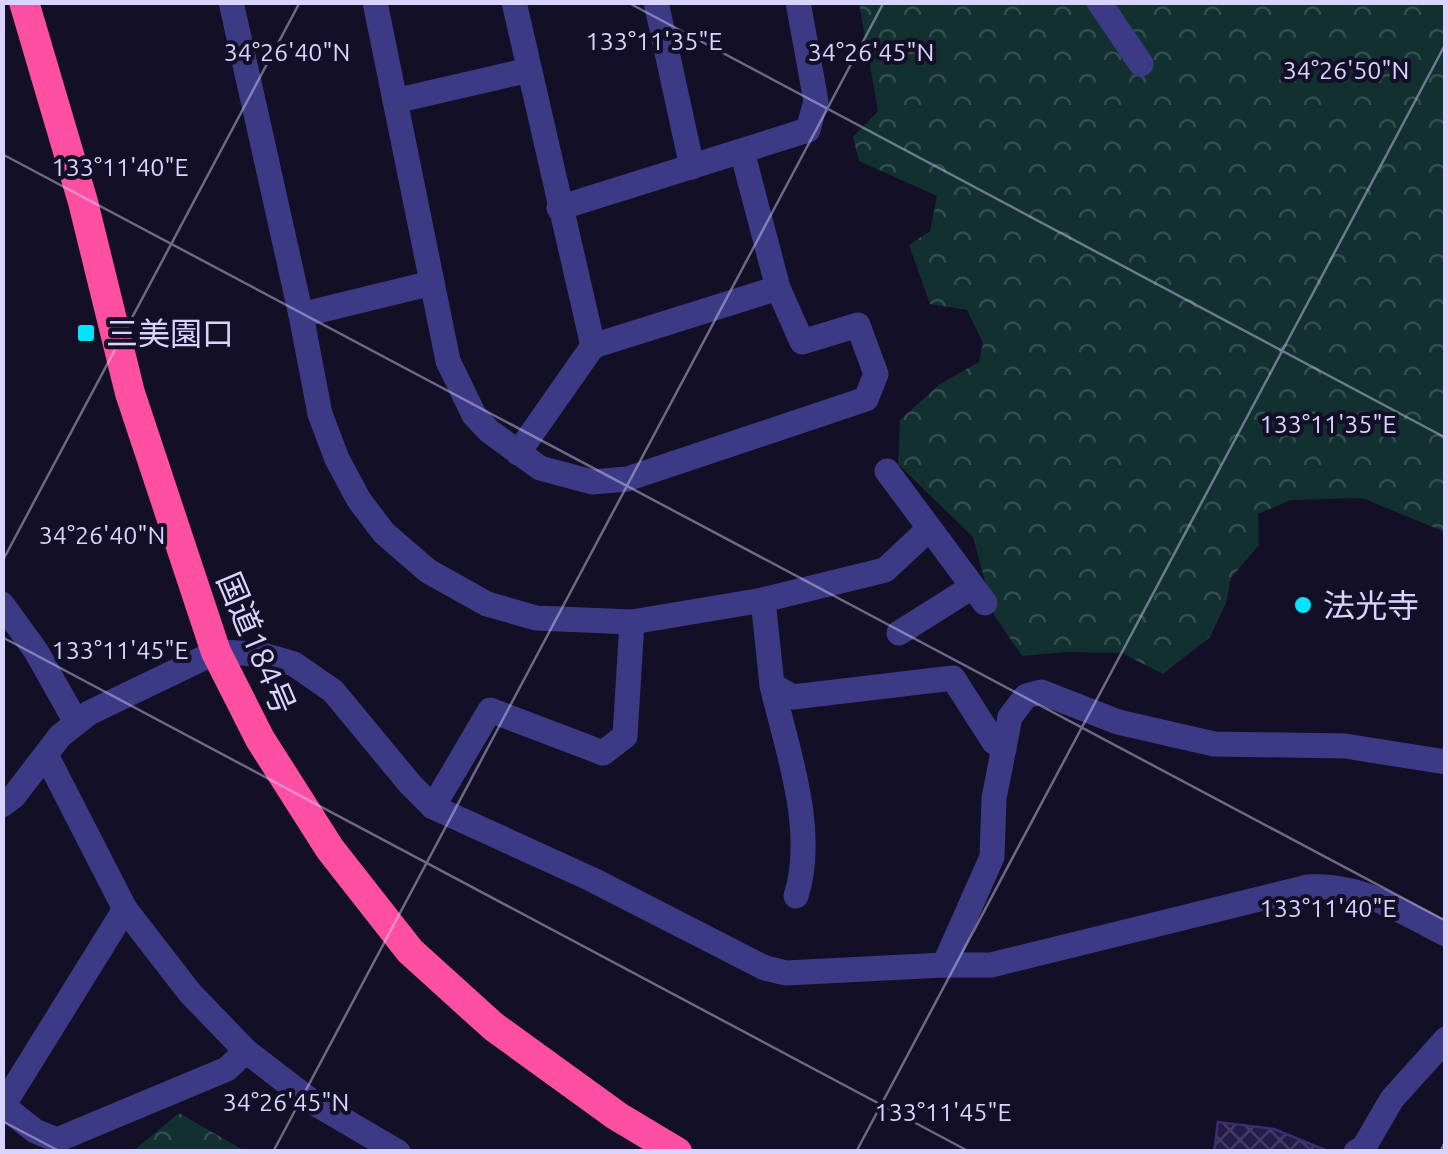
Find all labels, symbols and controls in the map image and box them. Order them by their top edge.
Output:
text: 133°11'35"E [586,27,722,55]
text: 34°26'40"N [224,38,350,66]
text: 34°26'45"N [808,38,934,66]
text: 34°26'50"N [1283,56,1409,84]
text: 133°11'40"E [52,153,188,181]
place label: 三美園口 [106,315,234,351]
marker: 三美園口 [75,322,97,344]
text: 133°11'35"E [1260,410,1396,438]
text: 34°26'40"N [39,521,165,549]
street label: 国道184号 [211,567,303,719]
place label: 法光寺 [1323,587,1419,623]
marker: 法光寺 [1292,594,1314,616]
text: 133°11'45"E [52,636,188,664]
text: 133°11'40"E [1260,894,1396,922]
text: 34°26'45"N [223,1088,349,1116]
text: 133°11'45"E [875,1098,1011,1126]

